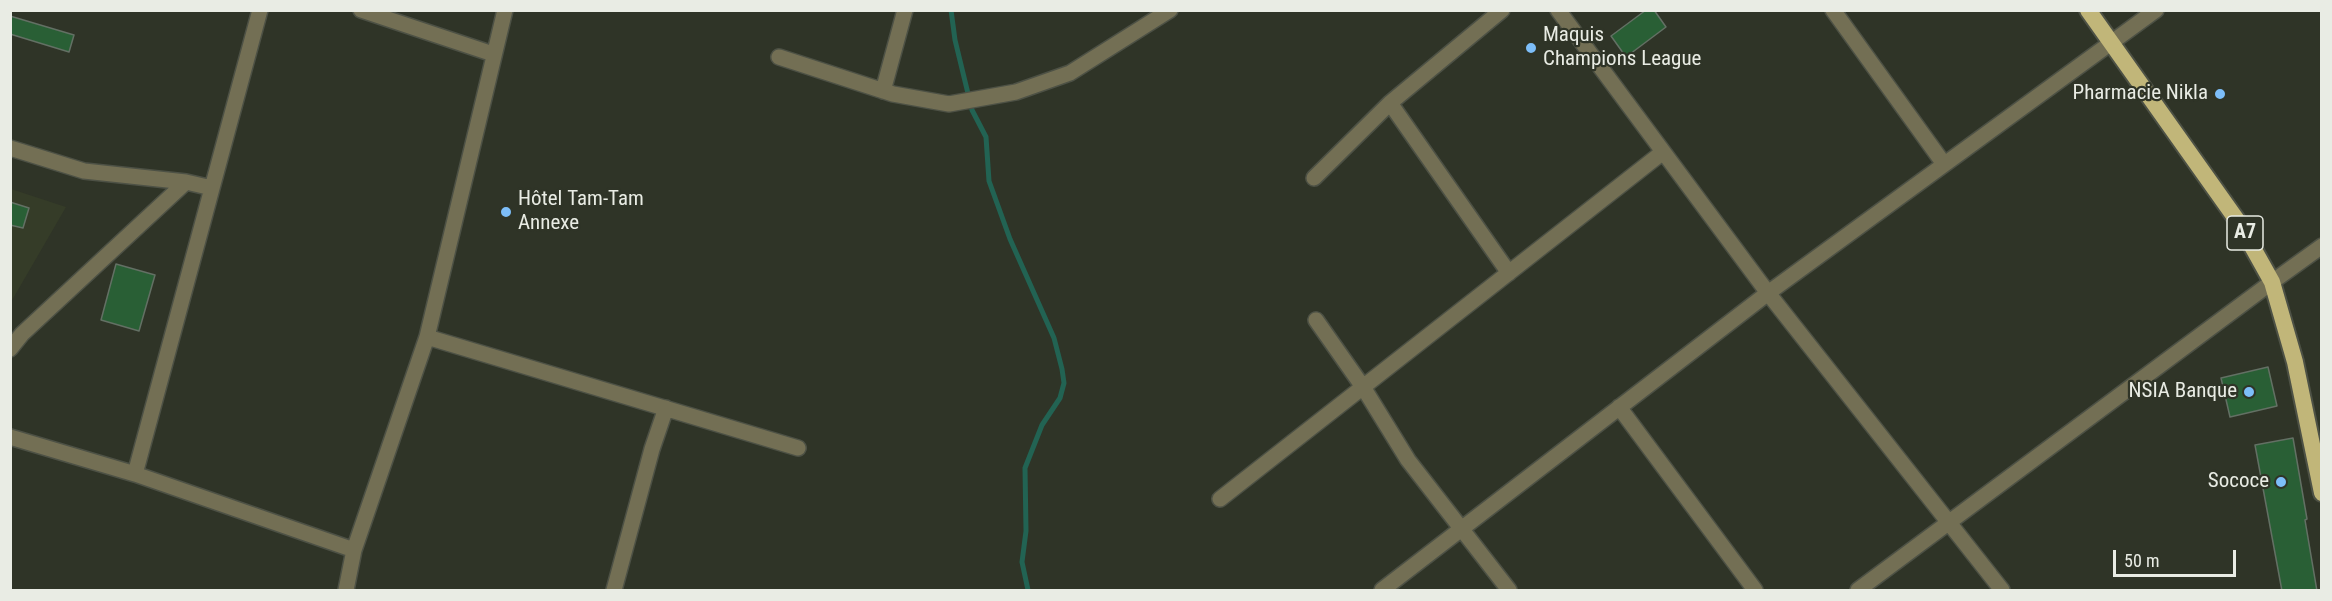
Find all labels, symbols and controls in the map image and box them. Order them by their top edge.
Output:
place label: Maquis Champions League [1543,23,1701,73]
marker: Maquis Champions League [1524,41,1538,55]
place label: Pharmacie Nikla [2073,81,2208,107]
marker: Pharmacie Nikla [2213,87,2227,101]
place label: Hôtel Tam-Tam Annexe [518,187,644,237]
marker: Hôtel Tam-Tam Annexe [499,205,513,219]
road number: A7 [2227,216,2263,250]
place label: NSIA Banque [2129,379,2237,405]
marker: NSIA Banque [2242,385,2256,399]
place label: Sococe [2208,469,2269,495]
marker: Sococe [2274,475,2288,489]
scale bar [2116,538,2239,576]
text: 50 m [2124,550,2159,571]

